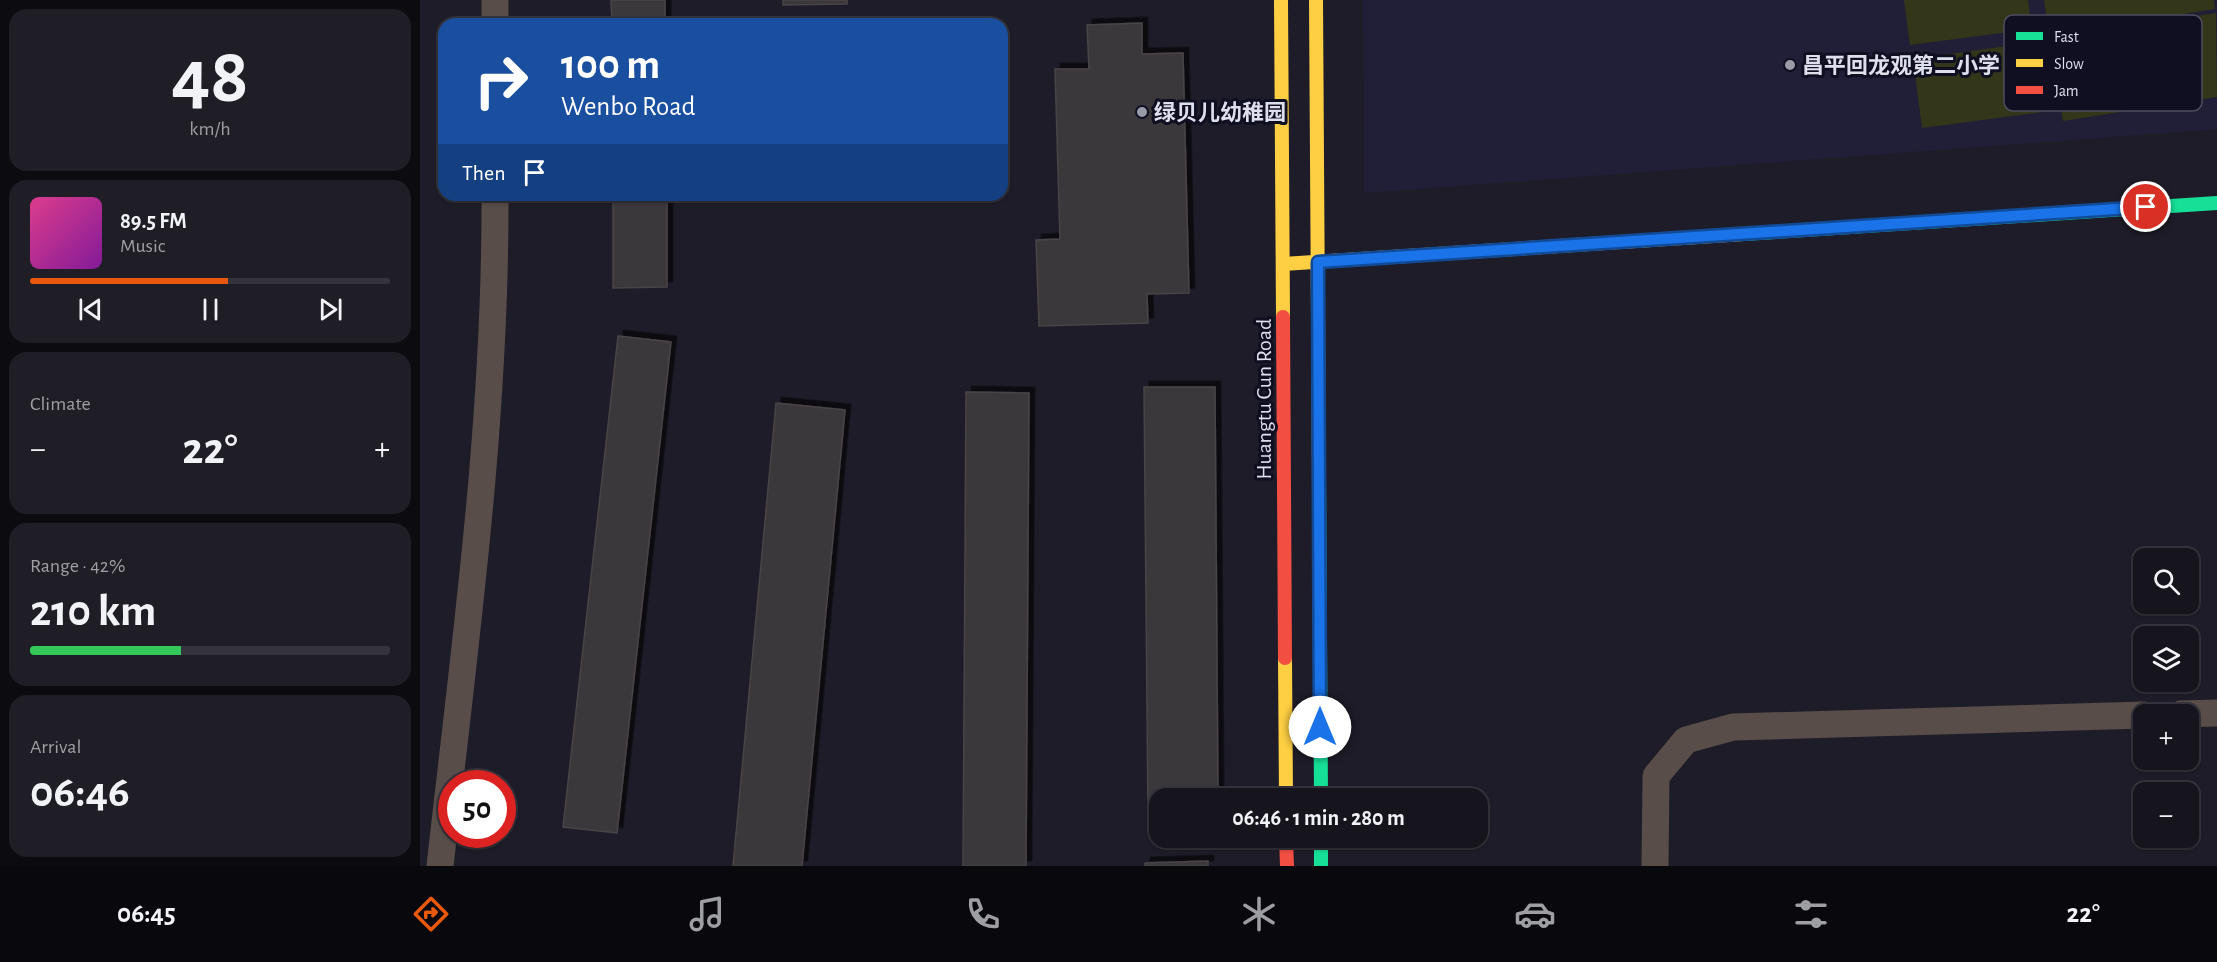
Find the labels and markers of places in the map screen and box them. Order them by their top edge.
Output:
place label: 昌平回龙观第二小学 [1802,54,2000,77]
marker: 昌平回龙观第二小学 [1783,58,1797,72]
place label: 绿贝儿幼稚园 [1154,101,1286,124]
marker: 绿贝儿幼稚园 [1135,105,1149,119]
pin [2120,181,2171,232]

